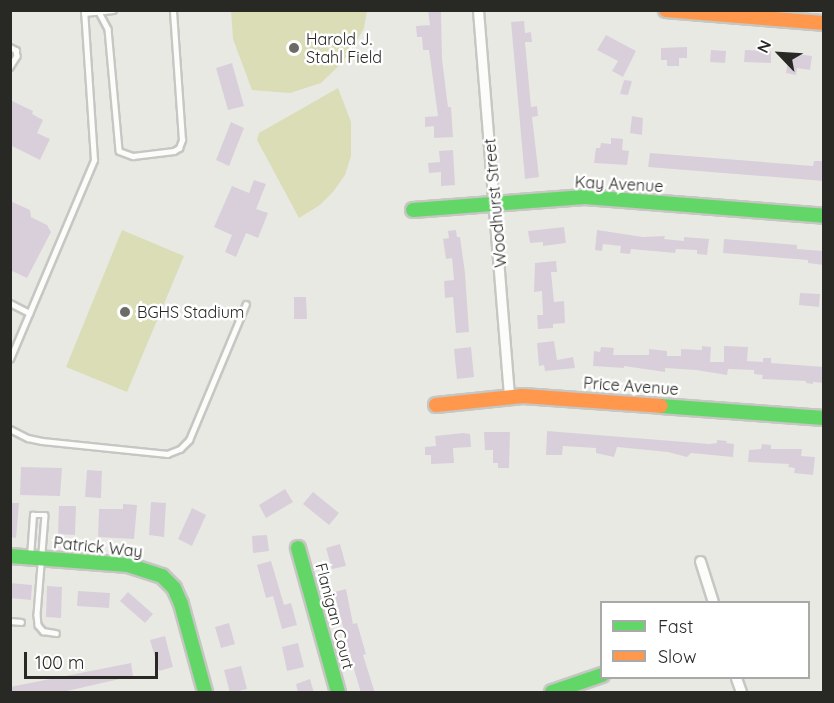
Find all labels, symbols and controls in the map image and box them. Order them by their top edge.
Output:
north arrow [750,24,810,84]
place label: Harold J. Stahl Field [306,29,382,67]
text: N [752,37,775,56]
marker: Harold J. Stahl Field [287,41,301,55]
street label: Woodhurst Street [480,138,510,268]
street label: Kay Avenue [574,172,664,196]
place label: BGHS Stadium [137,302,244,322]
marker: BGHS Stadium [118,305,132,319]
street label: Price Avenue [583,373,679,399]
street label: Patrick Way [53,533,143,561]
street label: Flanigan Court [312,561,358,671]
legend [600,601,810,679]
text: Fast [658,615,693,638]
scale bar [27,640,160,678]
text: Slow [658,645,696,668]
text: 100 m [35,651,84,674]

